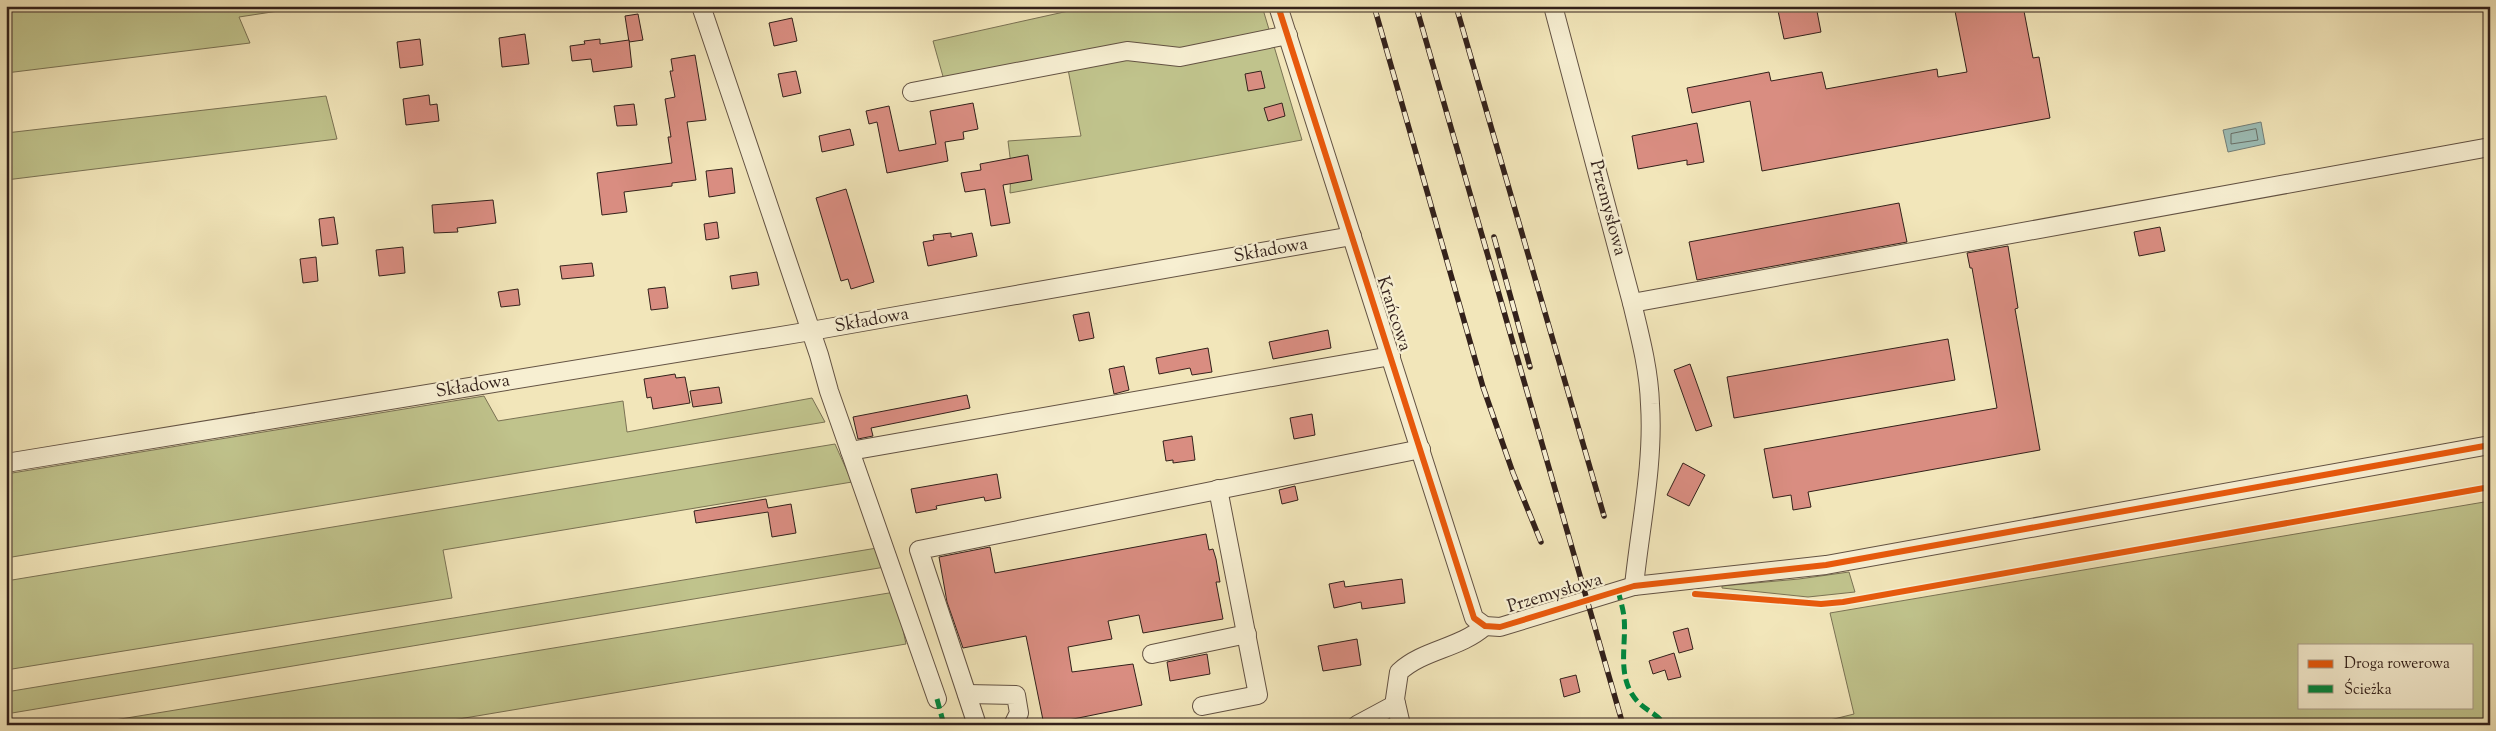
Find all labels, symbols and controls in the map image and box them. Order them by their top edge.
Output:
street label: Przemysłowa [1582,157,1632,259]
street label: Składowa [1232,232,1310,270]
street label: Krańcowa [1369,273,1417,355]
street label: Składowa [833,302,911,340]
street label: Składowa [434,368,512,406]
street label: Przemysłowa [1504,567,1606,621]
legend [2298,644,2474,708]
text: Droga rowerowa [2344,654,2450,675]
text: Ścieżka [2344,678,2392,701]

